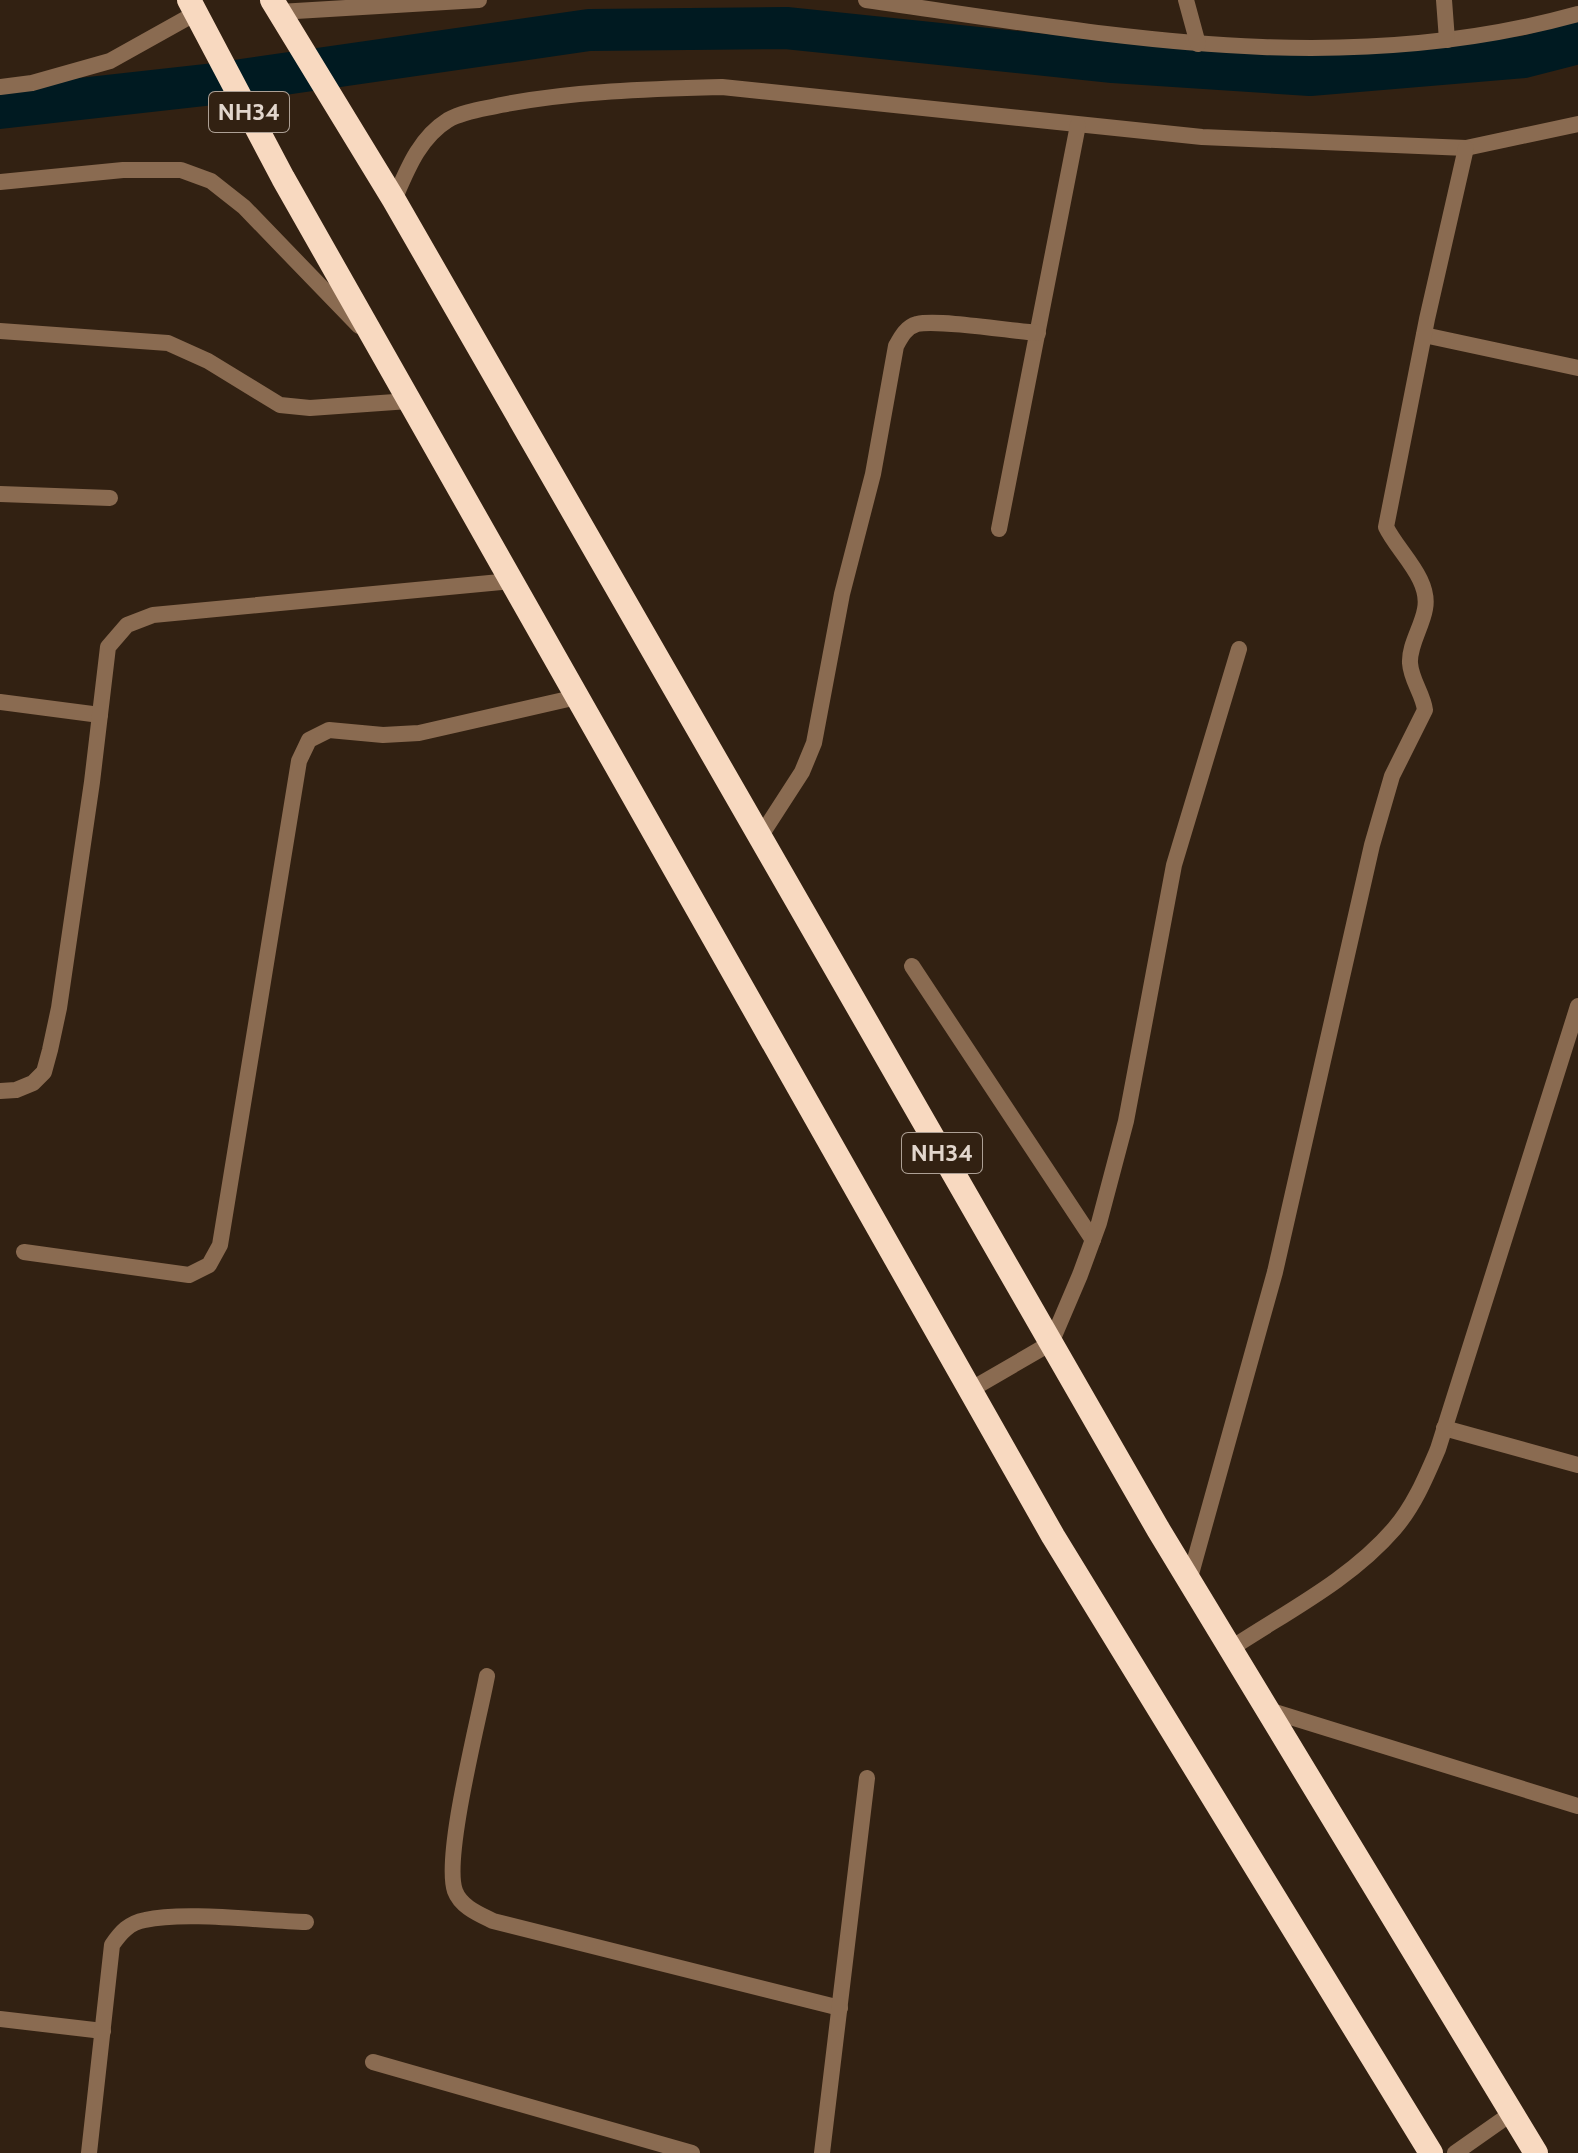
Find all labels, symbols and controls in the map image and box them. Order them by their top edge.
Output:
road number: NH34 [209,92,289,132]
road number: NH34 [902,1133,982,1173]

